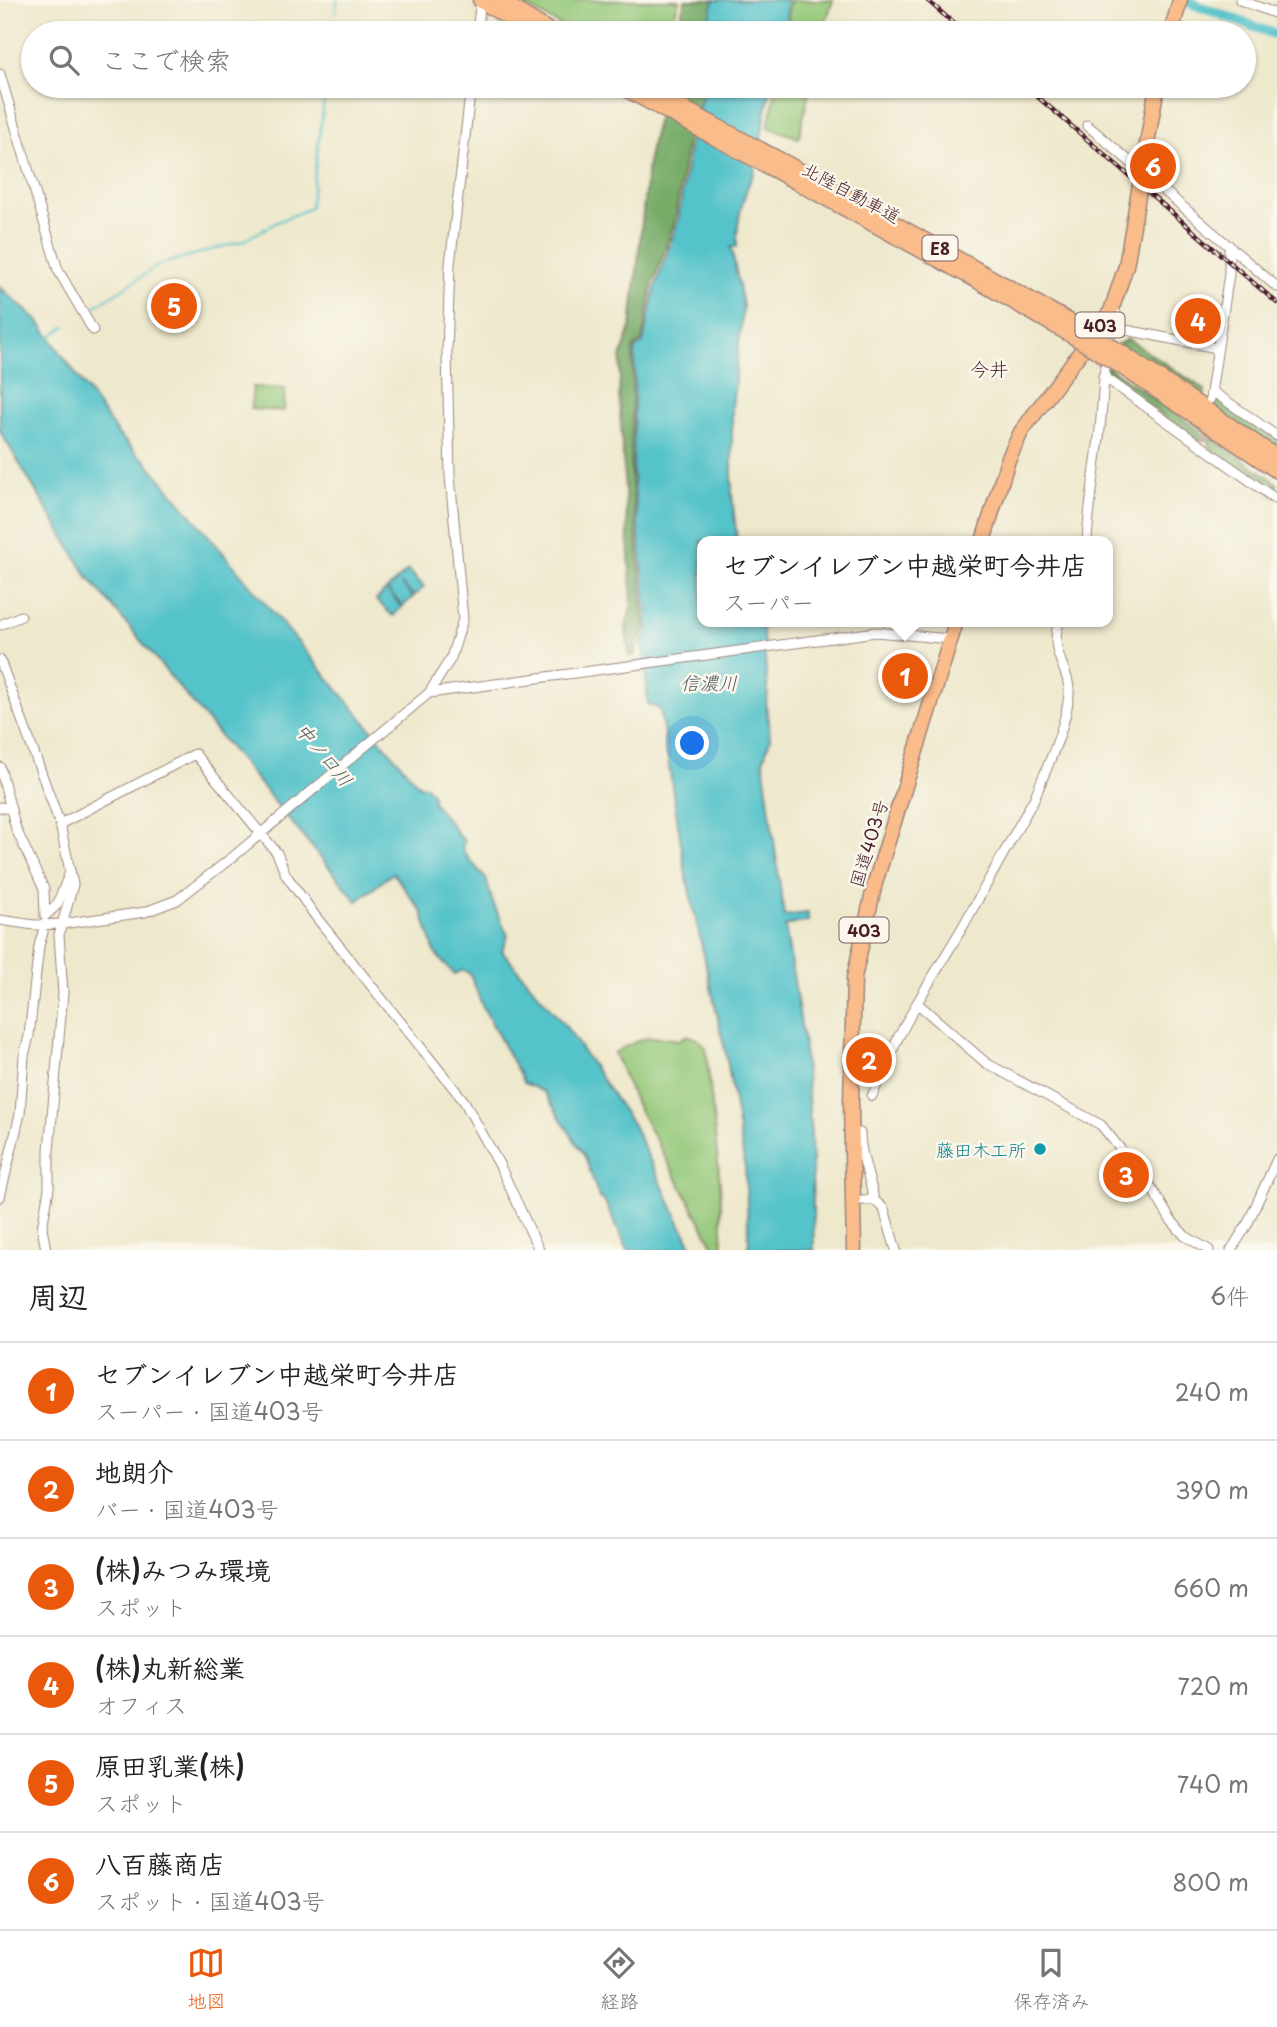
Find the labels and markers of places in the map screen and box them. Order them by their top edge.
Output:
pin: 6 [1130,140,1176,192]
pin: 5 [151,280,197,332]
pin: 4 [1175,295,1221,347]
pin: 1 [882,650,928,702]
pin: 2 [846,1034,892,1086]
place label: 藤田木工所 [936,1136,1026,1163]
marker: 藤田木工所 [1032,1141,1048,1157]
pin: 3 [1103,1149,1149,1201]

